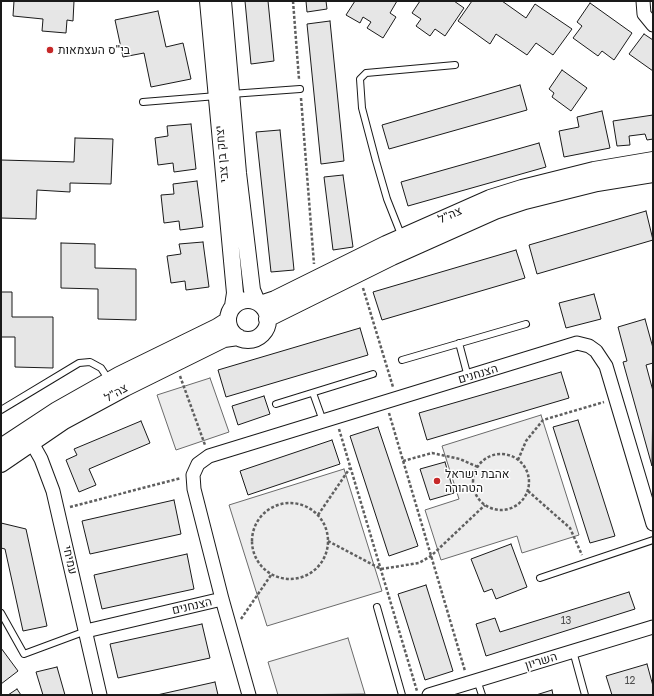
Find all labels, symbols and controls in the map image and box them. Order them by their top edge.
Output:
place label: בי"ס העצמאות [58,43,130,57]
marker: בי"ס העצמאות [45,45,55,55]
street label: יצחק בן צבי [212,125,232,183]
street label: צה"ל [436,203,464,227]
street label: הצנחנים [456,361,500,387]
street label: צה"ל [102,381,130,405]
place label: אהבת ישראל הטהורה [445,467,509,495]
marker: אהבת ישראל הטהורה [432,476,442,486]
street label: עמיחי [60,544,80,576]
street label: הצנחנים [170,594,214,618]
house number: 13 [561,615,571,627]
street label: השריון [523,649,559,673]
house number: 12 [625,675,635,687]

